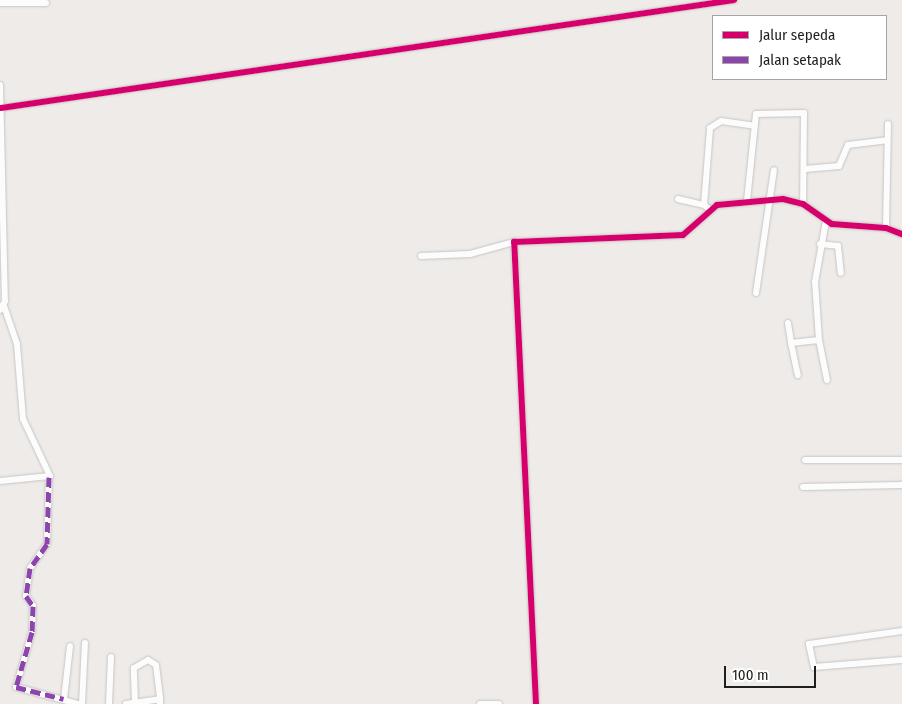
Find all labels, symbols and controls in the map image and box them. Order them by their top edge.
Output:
legend [712,15,887,80]
text: Jalur sepeda [759,26,835,44]
text: Jalan setapak [759,51,841,69]
scale bar [727,656,820,688]
text: 100 m [732,666,769,684]

